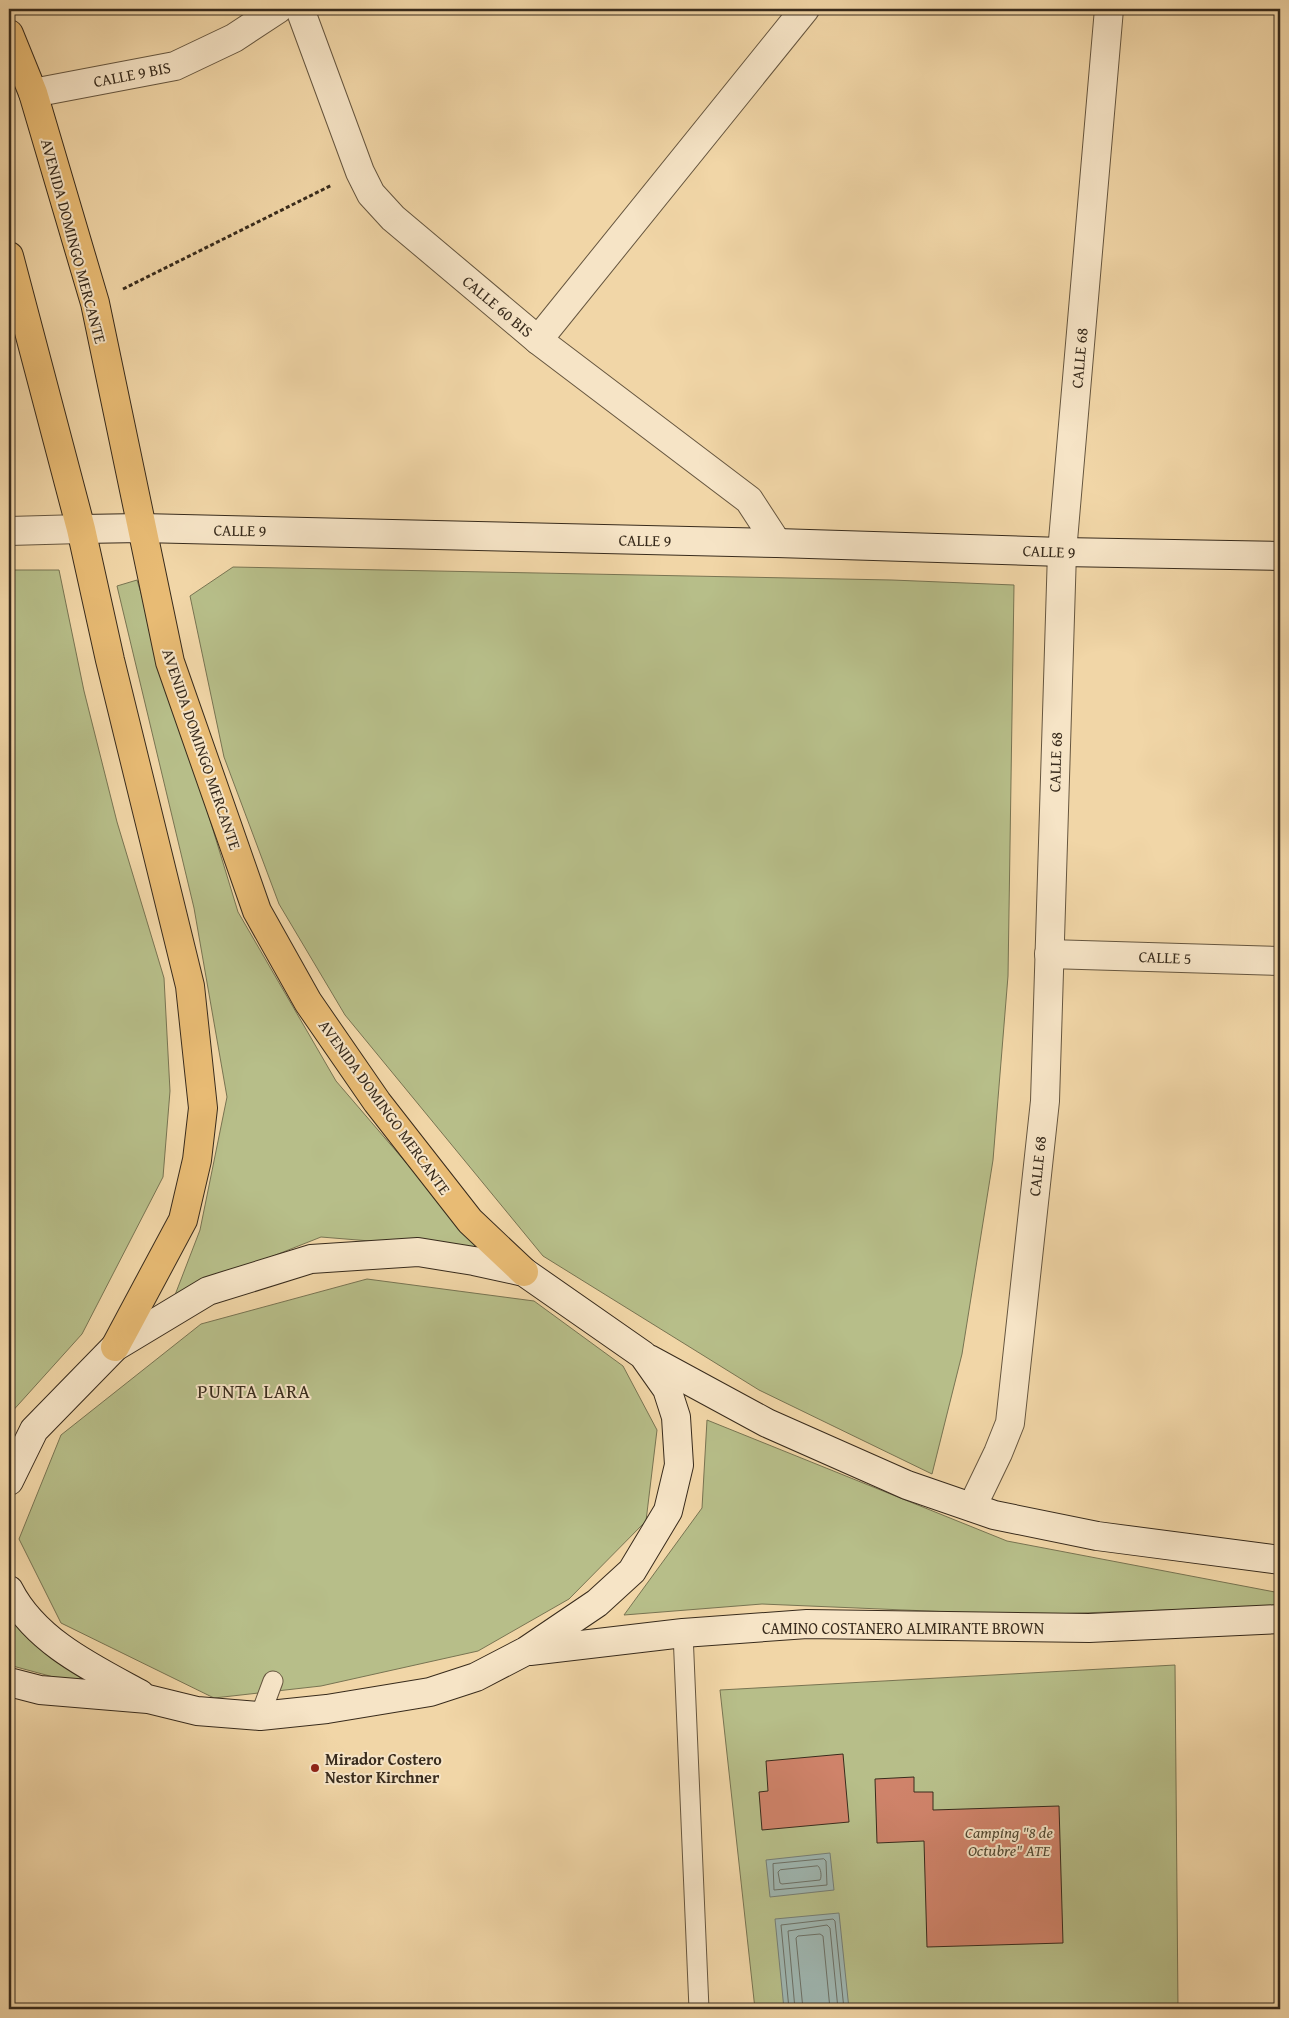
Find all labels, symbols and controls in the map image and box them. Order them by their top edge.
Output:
street label: CALLE 9 BIS [91,55,173,93]
street label: AVENIDA DOMINGO MERCANTE [35,136,113,346]
street label: CALLE 60 BIS [457,269,539,343]
street label: CALLE 68 [1064,327,1094,389]
street label: CALLE 9 [213,518,267,542]
street label: CALLE 9 [618,528,672,552]
street label: CALLE 9 [1022,538,1076,564]
street label: AVENIDA DOMINGO MERCANTE [156,645,248,853]
street label: CALLE 68 [1042,731,1068,793]
street label: CALLE 5 [1138,944,1192,970]
street label: AVENIDA DOMINGO MERCANTE [313,1014,457,1200]
street label: CALLE 68 [1022,1134,1052,1197]
district label: PUNTA LARA [197,1377,311,1405]
street label: CAMINO COSTANERO ALMIRANTE BROWN [762,1616,1045,1640]
place label: Mirador Costero Nestor Kirchner [325,1747,442,1789]
marker: Mirador Costero Nestor Kirchner [309,1762,321,1774]
park label: Camping "8 de Octubre" ATE [965,1820,1053,1862]

